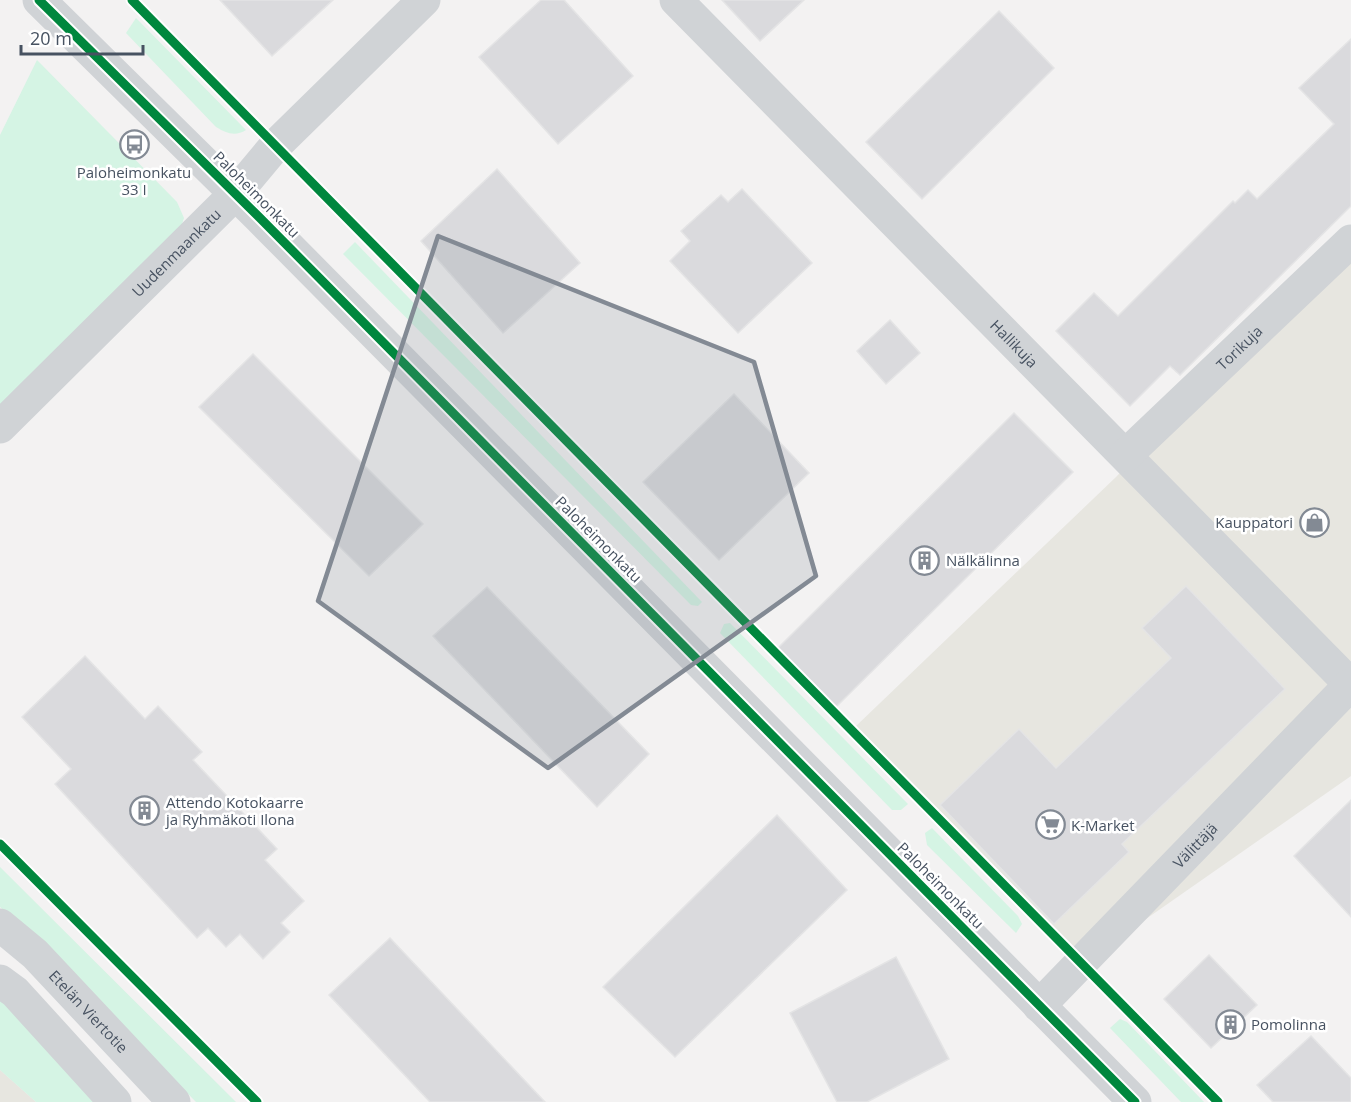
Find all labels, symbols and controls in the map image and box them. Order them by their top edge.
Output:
scale bar [21,18,142,56]
text: 20 m [30,26,72,50]
bus stop icon: Paloheimonkatu 33 I [118,129,150,161]
street label: Paloheimonkatu [209,146,305,242]
place label: Paloheimonkatu 33 I [77,162,191,199]
street label: Uudenmaankatu [127,204,225,301]
street label: Hallikuja [986,315,1043,372]
street label: Torikuja [1212,321,1266,374]
street label: Paloheimonkatu [551,491,647,587]
shop icon: Kauppatori [1298,506,1330,538]
place label: Kauppatori [1215,512,1293,532]
building icon: Nälkälinna [909,544,941,576]
place label: Nälkälinna [946,550,1020,570]
place label: Attendo Kotokaarre ja Ryhmäkoti Ilona [165,792,304,829]
building icon: Attendo Kotokaarre ja Ryhmäkoti Ilona [129,795,161,827]
supermarket icon: K-Market [1034,809,1066,841]
place label: K-Market [1071,815,1135,835]
street label: Välittäjä [1168,818,1222,872]
street label: Paloheimonkatu [893,837,989,933]
street label: Etelän Viertotie [45,966,133,1057]
building icon: Pomolinna [1214,1008,1246,1040]
place label: Pomolinna [1251,1014,1326,1034]

